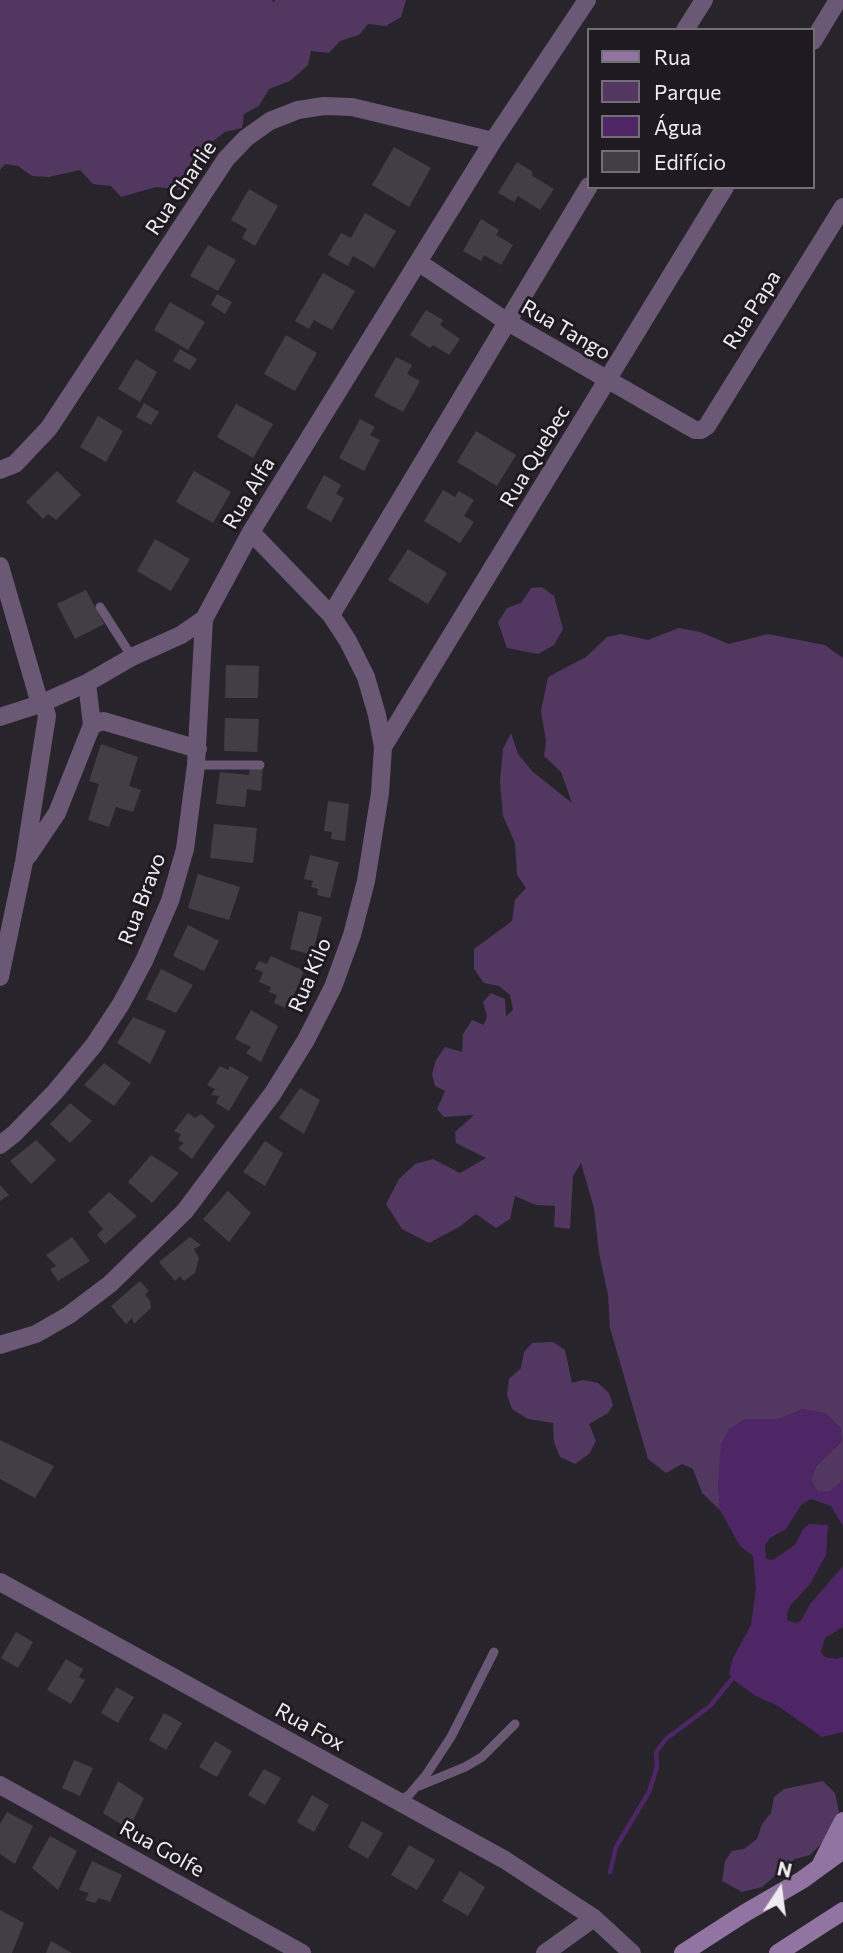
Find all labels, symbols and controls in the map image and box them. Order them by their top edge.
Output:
legend [588,28,815,189]
text: Rua [654,44,691,69]
text: Parque [654,79,721,104]
text: Água [654,114,702,139]
street label: Rua Charlie [140,136,222,240]
text: Edifício [654,149,726,174]
street label: Rua Papa [718,266,786,354]
street label: Rua Tango [517,294,615,366]
street label: Rua Quebec [495,400,575,512]
street label: Rua Alfa [218,452,280,534]
street label: Rua Bravo [113,850,171,948]
street label: Rua Kilo [283,934,337,1016]
street label: Rua Fox [271,1698,349,1756]
street label: Rua Golfe [115,1815,209,1883]
north arrow [745,1855,815,1925]
text: N [775,1856,794,1882]

